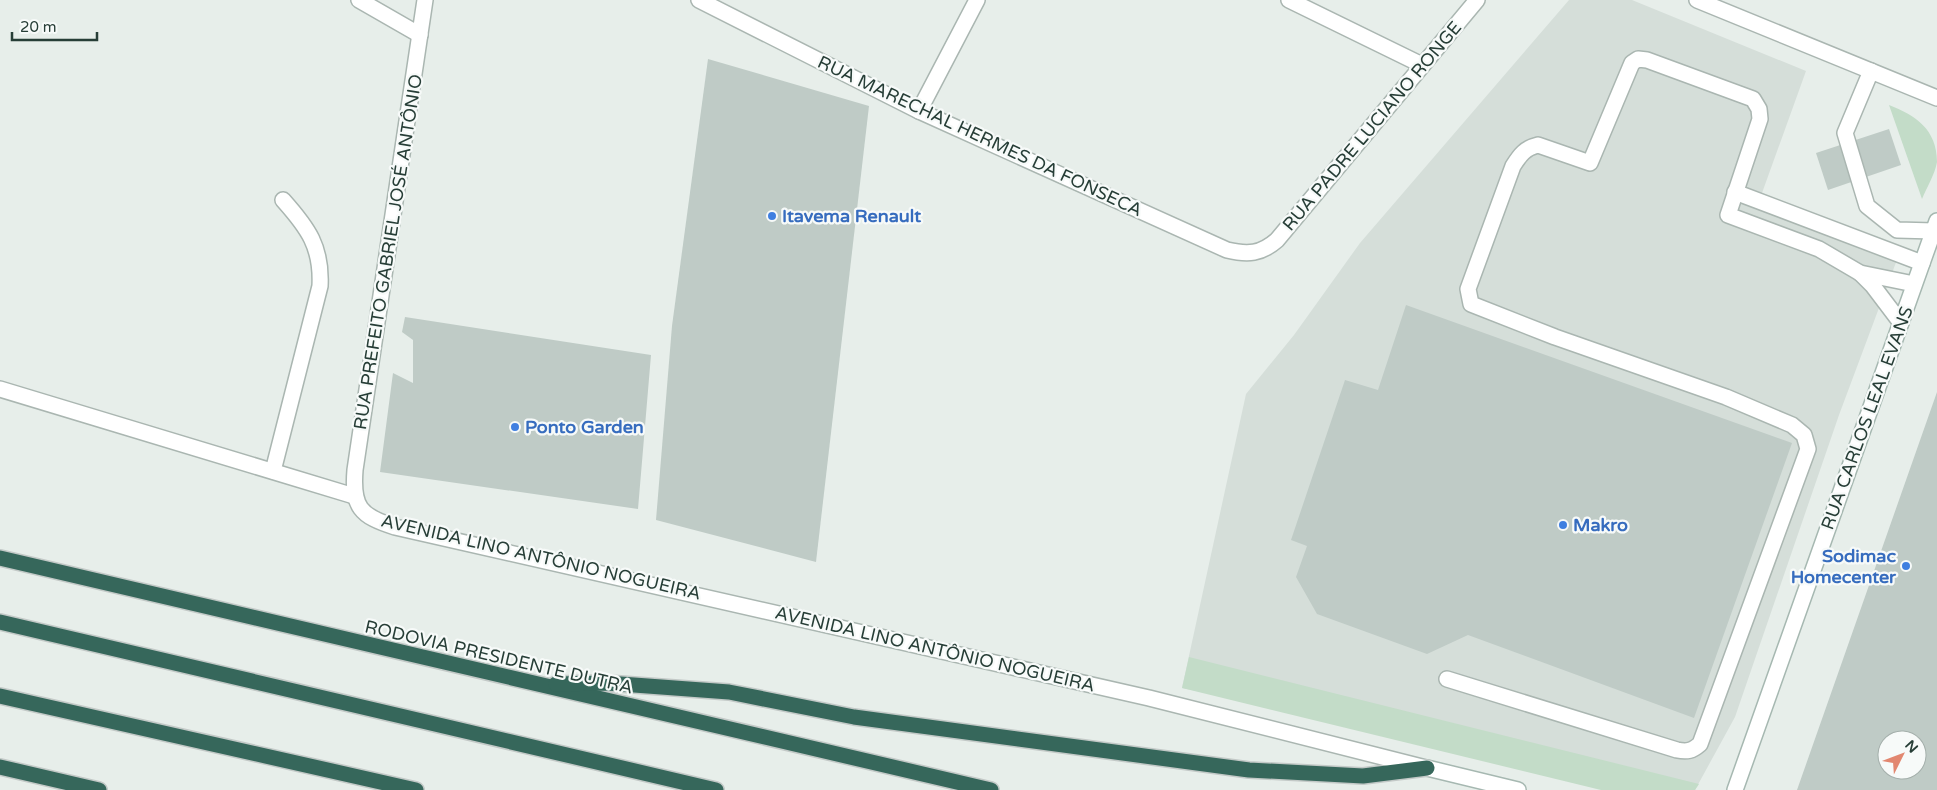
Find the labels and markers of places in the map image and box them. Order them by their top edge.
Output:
place label: Itavema Renault [782,205,921,227]
marker: Itavema Renault [766,210,778,222]
place label: Ponto Garden [525,416,644,438]
marker: Ponto Garden [509,421,521,433]
place label: Makro [1573,514,1628,536]
marker: Makro [1557,519,1569,531]
place label: Sodimac Homecenter [1791,545,1897,588]
marker: Sodimac Homecenter [1900,560,1912,572]

